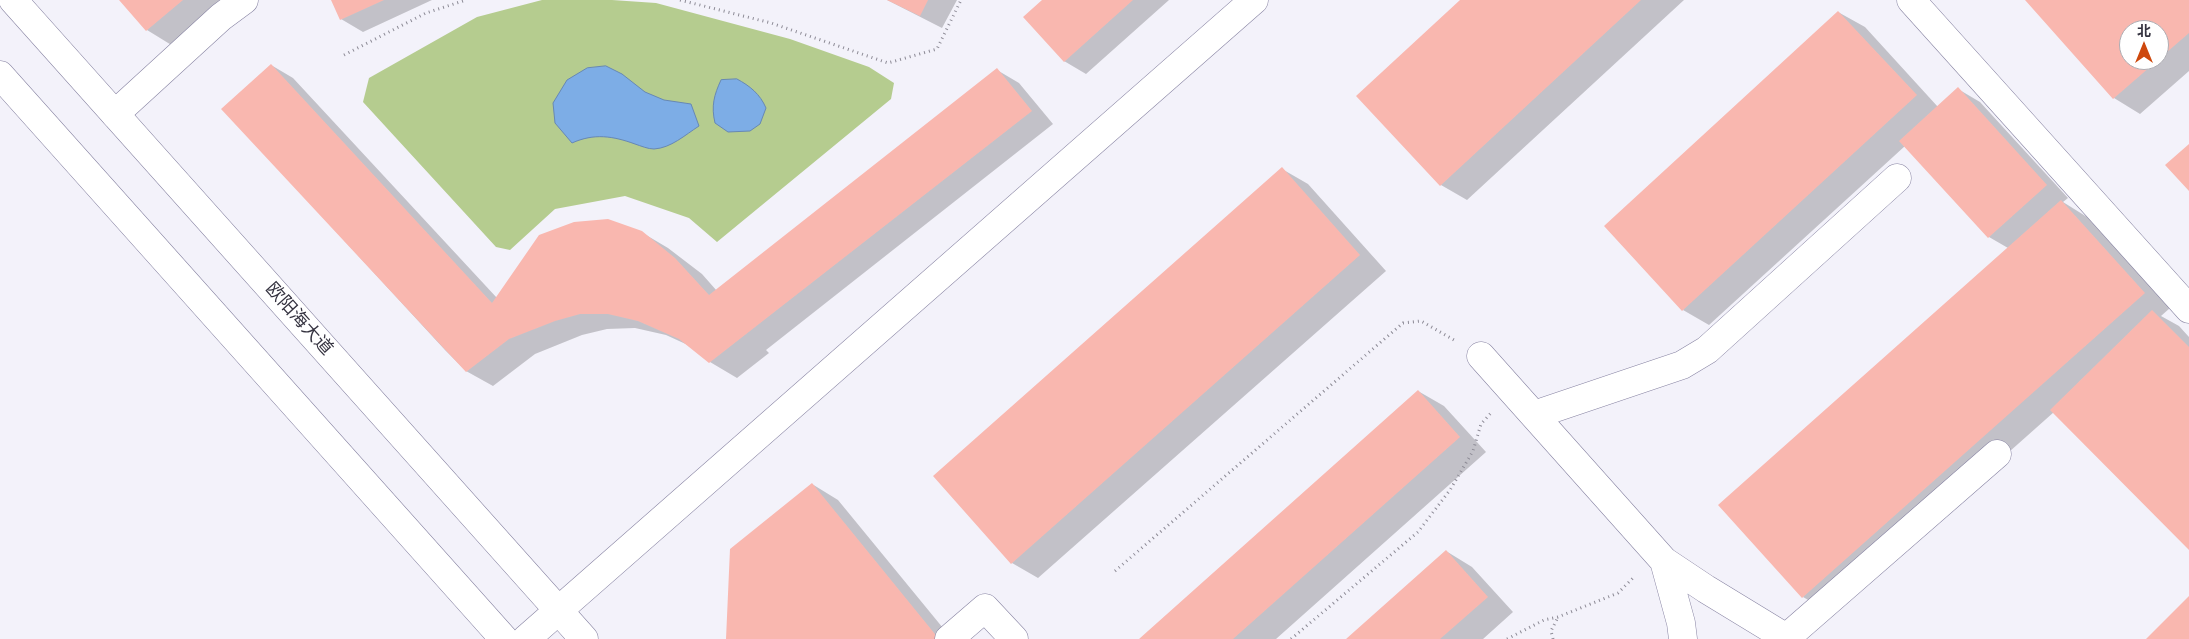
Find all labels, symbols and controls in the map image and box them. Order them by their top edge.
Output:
north arrow [2119,20,2169,70]
text: 北 [2137,22,2151,40]
street label: 欧阳海大道 [261,278,337,360]

